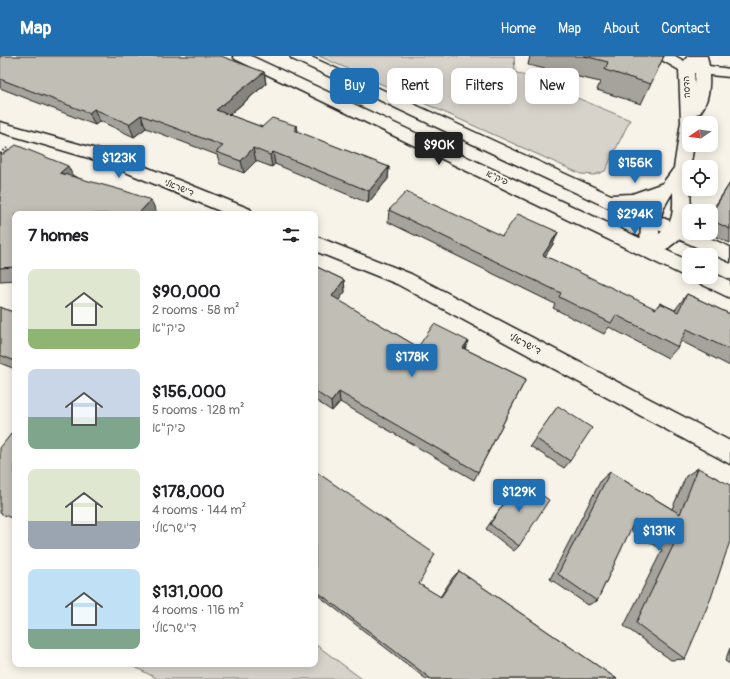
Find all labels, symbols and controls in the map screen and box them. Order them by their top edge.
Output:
text: Map [20,16,51,40]
text: Home [501,20,536,37]
text: Map [558,20,581,37]
text: About [603,20,639,37]
text: Contact [661,20,710,37]
chip: Buy [330,68,379,104]
chip: Rent [387,68,443,104]
chip: Filters [451,68,517,104]
chip: New [525,68,579,104]
street label: הדסה [681,75,693,98]
north arrow [682,116,718,152]
map controls [682,116,718,284]
pin: $90K [415,132,463,166]
text: $90K [424,137,454,153]
pin: $123K [91,145,147,179]
text: $123K [102,150,136,166]
pin: $156K [607,150,663,184]
text: $156K [618,155,652,171]
button: locate [682,160,718,196]
street label: פיק"א [484,168,510,188]
street label: ד'ישראלי [163,177,195,199]
pin: $294K [607,201,663,235]
button: + [682,204,718,240]
text: $294K [617,206,653,222]
icon: filters [280,224,302,246]
text: 7 homes [28,225,88,246]
button: − [682,248,718,284]
text: $90,000 [152,281,221,302]
icon: home [60,285,108,333]
text: 2 rooms · 58 m² [152,302,239,318]
text: פיק"א [152,320,185,336]
street label: ד'ישראלי [507,331,543,357]
pin: $178K [384,344,440,378]
text: $178K [395,349,429,365]
text: $156,000 [152,381,226,402]
icon: home [60,385,108,433]
text: 5 rooms · 128 m² [152,402,245,418]
text: פיק"א [152,420,185,436]
pin: $129K [491,479,547,513]
text: $178,000 [152,481,225,502]
text: $129K [502,484,536,500]
icon: home [60,485,108,533]
text: 4 rooms · 144 m² [152,502,246,518]
pin: $131K [631,518,687,552]
text: ד'ישראלי [152,520,197,536]
text: $131K [643,523,675,539]
text: $131,000 [152,581,223,602]
icon: home [60,585,108,633]
text: 4 rooms · 116 m² [152,602,244,618]
text: ד'ישראלי [152,620,197,636]

